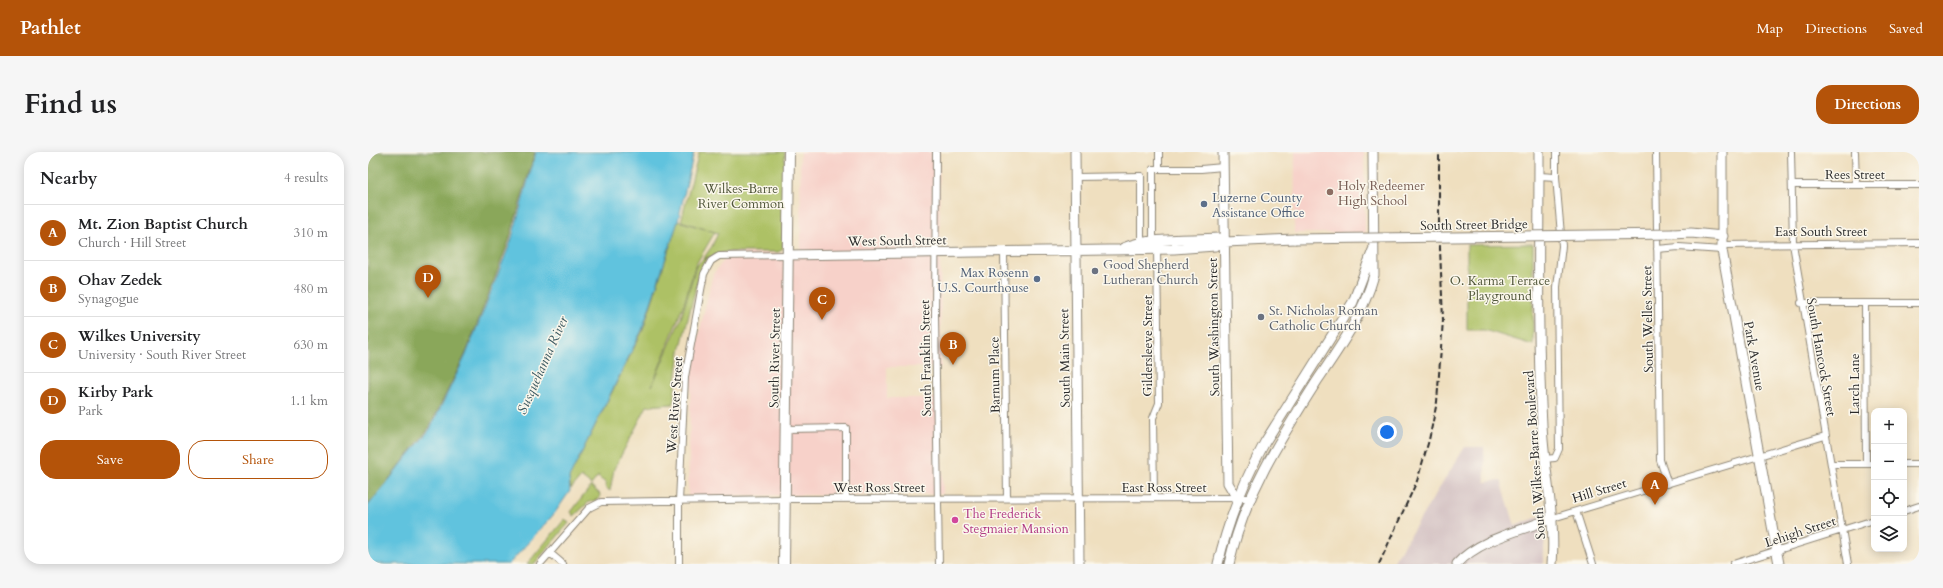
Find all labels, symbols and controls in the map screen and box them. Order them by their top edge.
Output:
text: Pathlet [20,15,81,41]
text: Map [1757,19,1783,38]
text: Directions [1805,19,1867,38]
text: Saved [1889,19,1923,38]
text: Find us [24,85,117,123]
button: Directions [1816,85,1919,124]
street label: Rees Street [1825,166,1885,184]
text: Nearby [40,167,97,190]
text: 4 results [284,169,328,187]
place label: Holy Redeemer High School [1338,177,1425,210]
park label: Wilkes-Barre River Common [698,180,785,213]
marker: Holy Redeemer High School [1325,187,1335,197]
place label: Luzerne County Assistance Office [1212,189,1305,222]
marker: Luzerne County Assistance Office [1199,199,1209,209]
text: Mt. Zion Baptist Church [78,214,248,234]
street label: South Street Bridge [1420,215,1528,235]
street label: East South Street [1775,223,1867,241]
text: A [48,224,58,242]
text: 310 m [294,224,328,242]
street label: West South Street [846,231,947,251]
text: Church · Hill Street [78,234,186,252]
place label: Good Shepherd Lutheran Church [1103,256,1198,289]
street label: South Washington Street [1204,258,1224,396]
place label: Max Rosenn U.S. Courthouse [937,264,1030,297]
pin: D [415,265,441,298]
street label: South Welles Street [1638,265,1658,373]
marker: Good Shepherd Lutheran Church [1090,266,1100,276]
text: Ohav Zedek [78,270,162,290]
park label: O. Karma Terrace Playground [1450,272,1550,305]
marker: Max Rosenn U.S. Courthouse [1032,274,1042,284]
text: B [48,280,58,298]
text: 480 m [294,280,328,298]
pin: C [809,287,835,320]
text: Synagogue [78,290,139,308]
street label: Gildersleeve Street [1139,295,1157,397]
street label: South Hancock Street [1802,297,1840,418]
street label: South Franklin Street [916,300,936,416]
place label: St. Nicholas Roman Catholic Church [1269,302,1379,335]
street label: South River Street [765,308,785,408]
street label: South Main Street [1055,308,1075,408]
marker: St. Nicholas Roman Catholic Church [1256,312,1266,322]
water label: Susquehanna River [512,313,573,417]
street label: Park Avenue [1739,320,1769,393]
text: Wilkes University [78,326,201,346]
pin: B [940,332,966,365]
text: C [48,336,58,354]
text: 630 m [294,336,328,354]
street label: Barnum Place [985,336,1005,413]
text: University · South River Street [78,346,246,364]
street label: Larch Lane [1846,353,1864,415]
street label: West River Street [663,356,687,455]
street label: South Wilkes-Barre Boulevard [1520,370,1550,540]
text: Kirby Park [78,382,153,402]
text: D [47,392,59,410]
text: 1.1 km [290,392,328,410]
text: Park [78,402,103,420]
map controls [1871,408,1907,552]
button: + [1871,408,1907,444]
your location [1377,422,1397,442]
button: Save [40,440,180,479]
button: Share [188,440,328,479]
button: − [1871,444,1907,480]
pin: A [1642,472,1668,505]
street label: Hill Street [1570,474,1629,508]
street label: West Ross Street [832,479,925,497]
street label: East Ross Street [1121,479,1207,497]
button: locate [1871,480,1907,516]
place label: The Frederick Stegmaier Mansion [963,505,1069,538]
street label: Lehigh Street [1762,512,1838,552]
marker: The Frederick Stegmaier Mansion [950,515,960,525]
button: layers [1871,516,1907,552]

